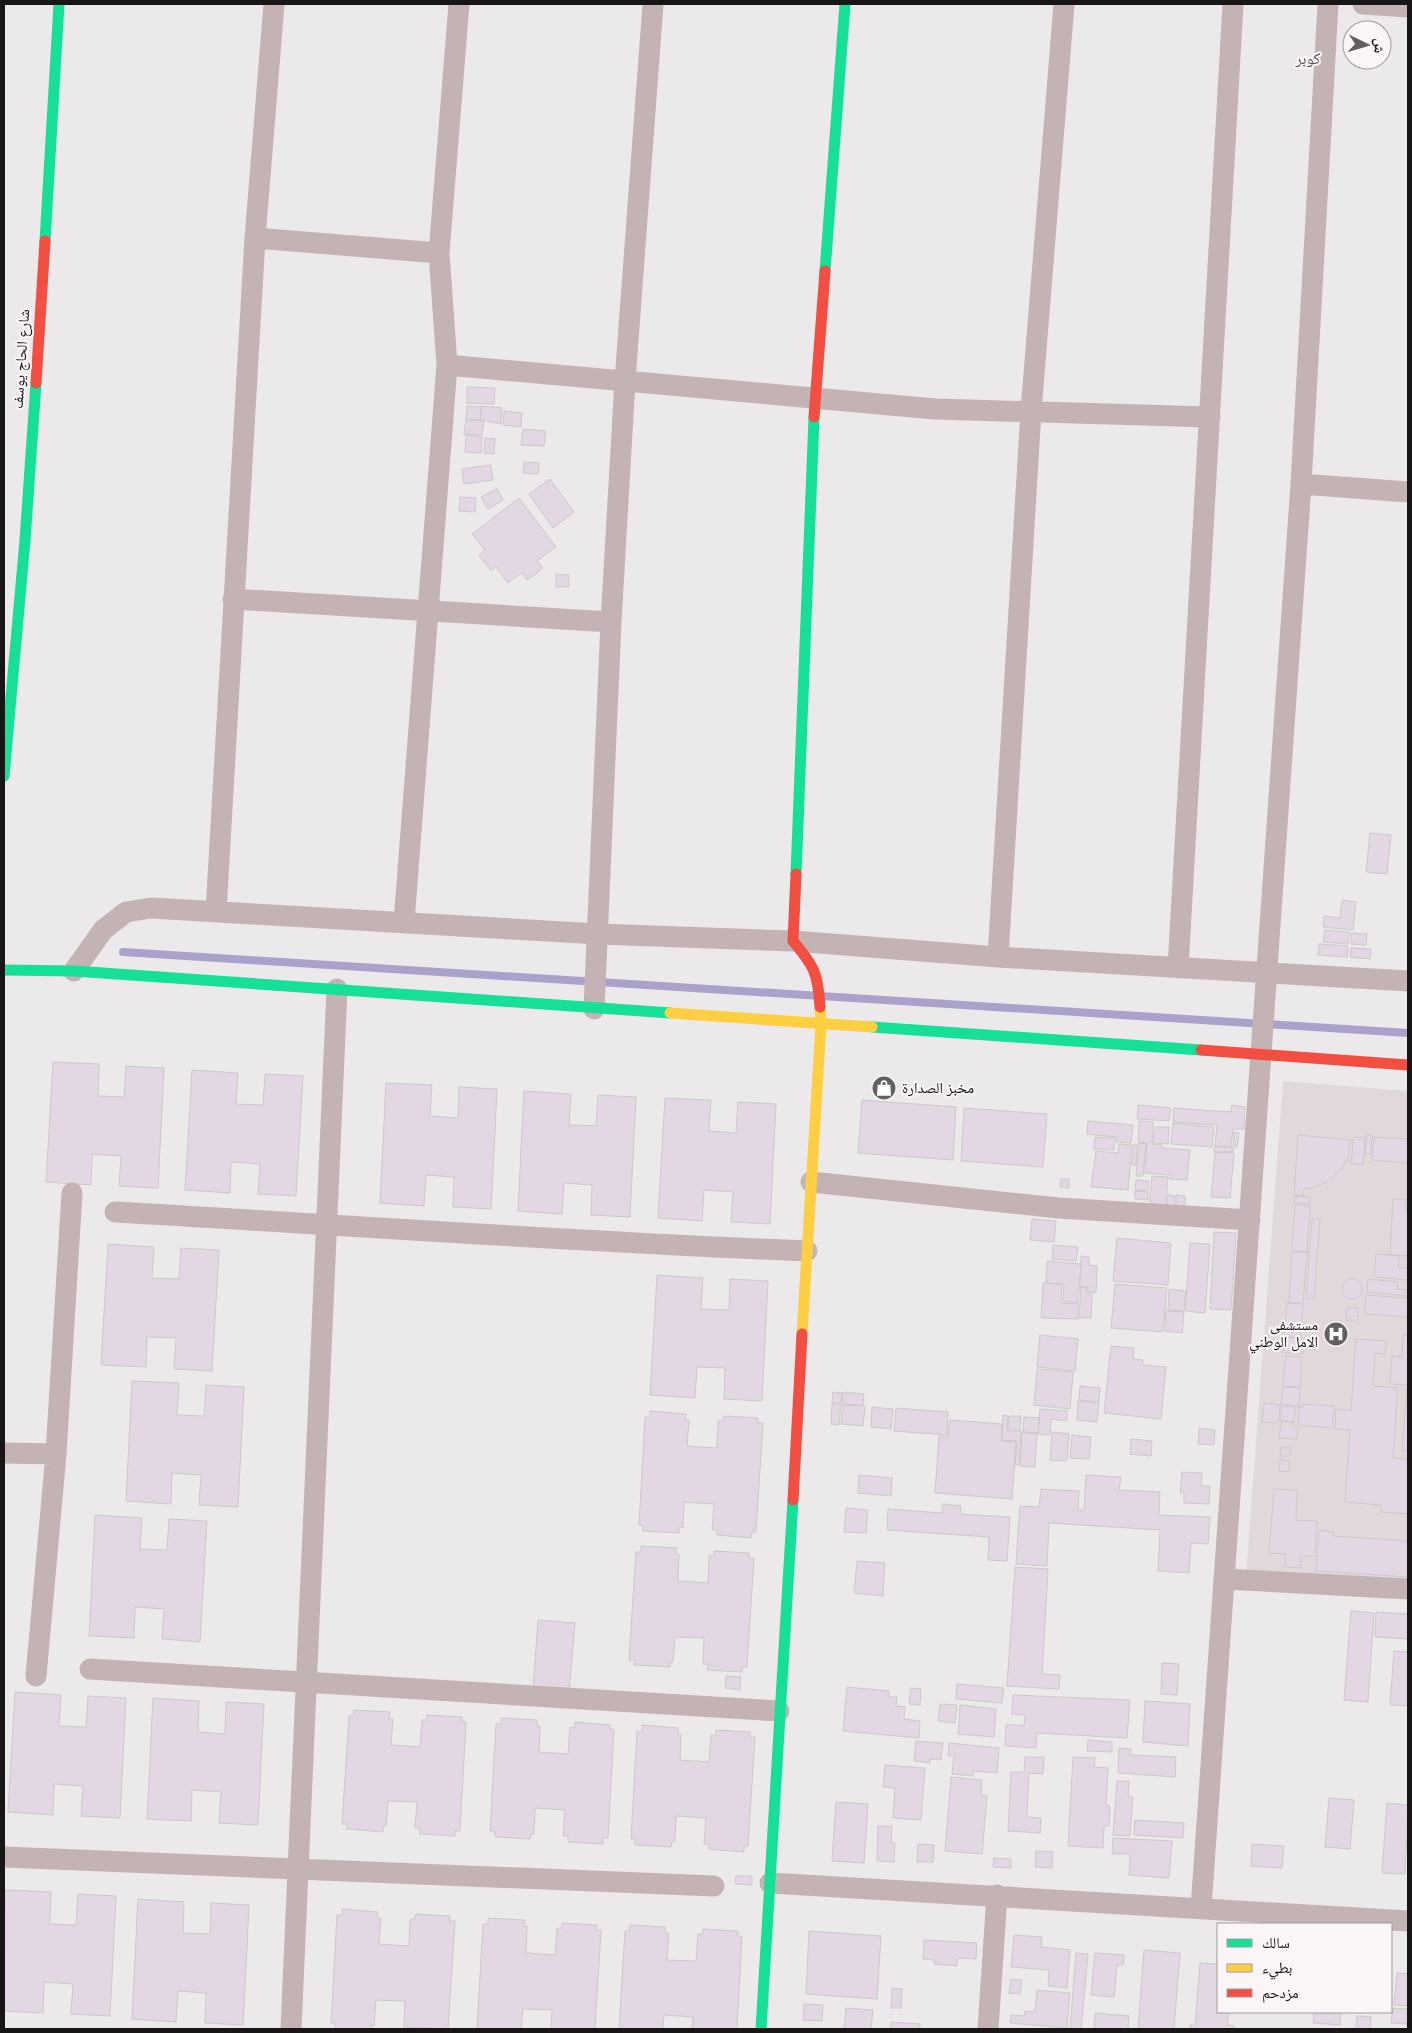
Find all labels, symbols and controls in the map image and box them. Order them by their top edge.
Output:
north arrow [1342,20,1392,70]
text: ش [1370,38,1389,54]
district label: كوبر [1295,49,1321,68]
street label: شارع الحاج يوسف [9,308,34,410]
shop icon: مخبز الصدارة [871,1075,897,1101]
place label: مخبز الصدارة [902,1079,974,1097]
place label: مستشفى الامل الوطني [1249,1316,1318,1354]
hospital icon: مستشفى الامل الوطني [1323,1321,1349,1347]
legend [1217,1923,1392,2013]
text: سالك [1262,1934,1290,1952]
text: بطيء [1262,1959,1292,1980]
text: مزدحم [1262,1984,1299,2003]

